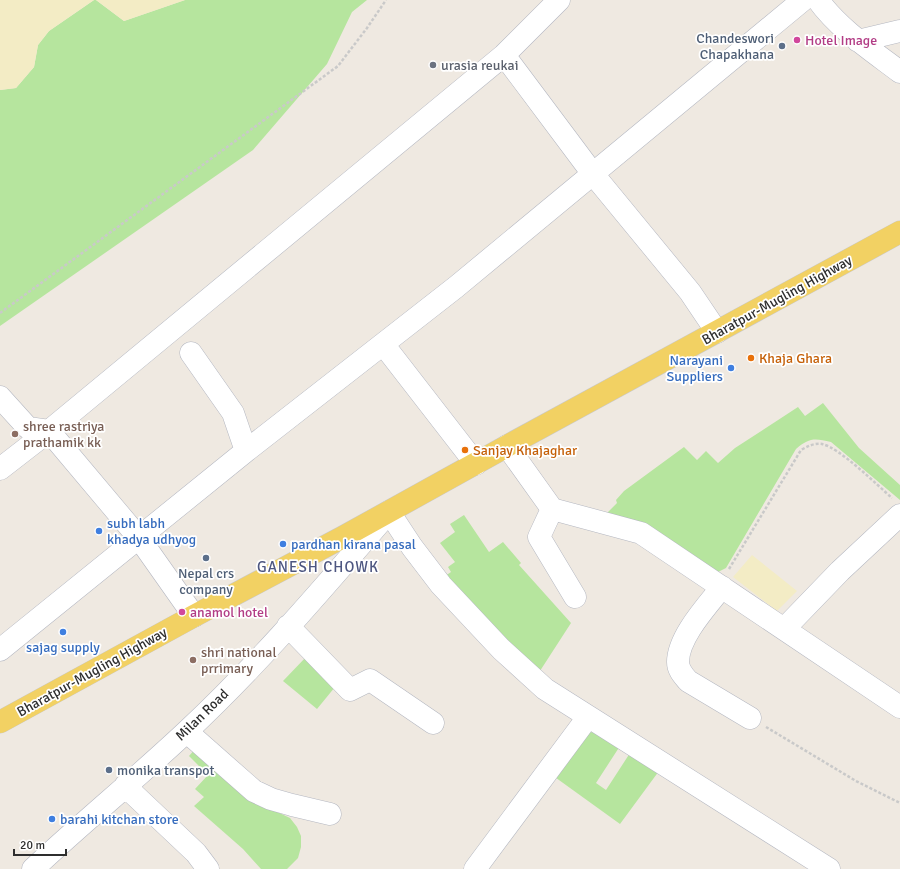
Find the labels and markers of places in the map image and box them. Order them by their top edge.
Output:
place label: Chandeswori Chapakhana [696,30,774,63]
place label: Hotel Image [805,32,877,49]
marker: Hotel Image [792,35,802,45]
marker: Chandeswori Chapakhana [777,41,787,51]
place label: urasia reukai [441,57,518,74]
marker: urasia reukai [428,60,438,70]
place label: Khaja Ghara [759,350,832,367]
place label: Narayani Suppliers [667,352,723,385]
marker: Khaja Ghara [746,353,756,363]
marker: Narayani Suppliers [726,363,736,373]
place label: shree rastriya prathamik kk [23,418,104,451]
marker: shree rastriya prathamik kk [10,429,20,439]
place label: Sanjay Khajaghar [473,442,578,459]
marker: Sanjay Khajaghar [460,445,470,455]
place label: subh labh khadya udhyog [107,515,196,548]
marker: subh labh khadya udhyog [94,526,104,536]
place label: pardhan kirana pasal [291,536,416,553]
marker: pardhan kirana pasal [278,539,288,549]
marker: Nepal crs company [201,553,211,563]
place label: Nepal crs company [178,565,234,598]
place label: anamol hotel [190,604,268,621]
marker: anamol hotel [177,607,187,617]
marker: sajag supply [58,627,68,637]
place label: sajag supply [26,639,100,656]
place label: shri national prrimary [201,644,277,677]
marker: shri national prrimary [188,655,198,665]
place label: monika transpot [117,762,214,779]
marker: monika transpot [104,765,114,775]
place label: barahi kitchan store [60,811,179,828]
marker: barahi kitchan store [47,814,57,824]

